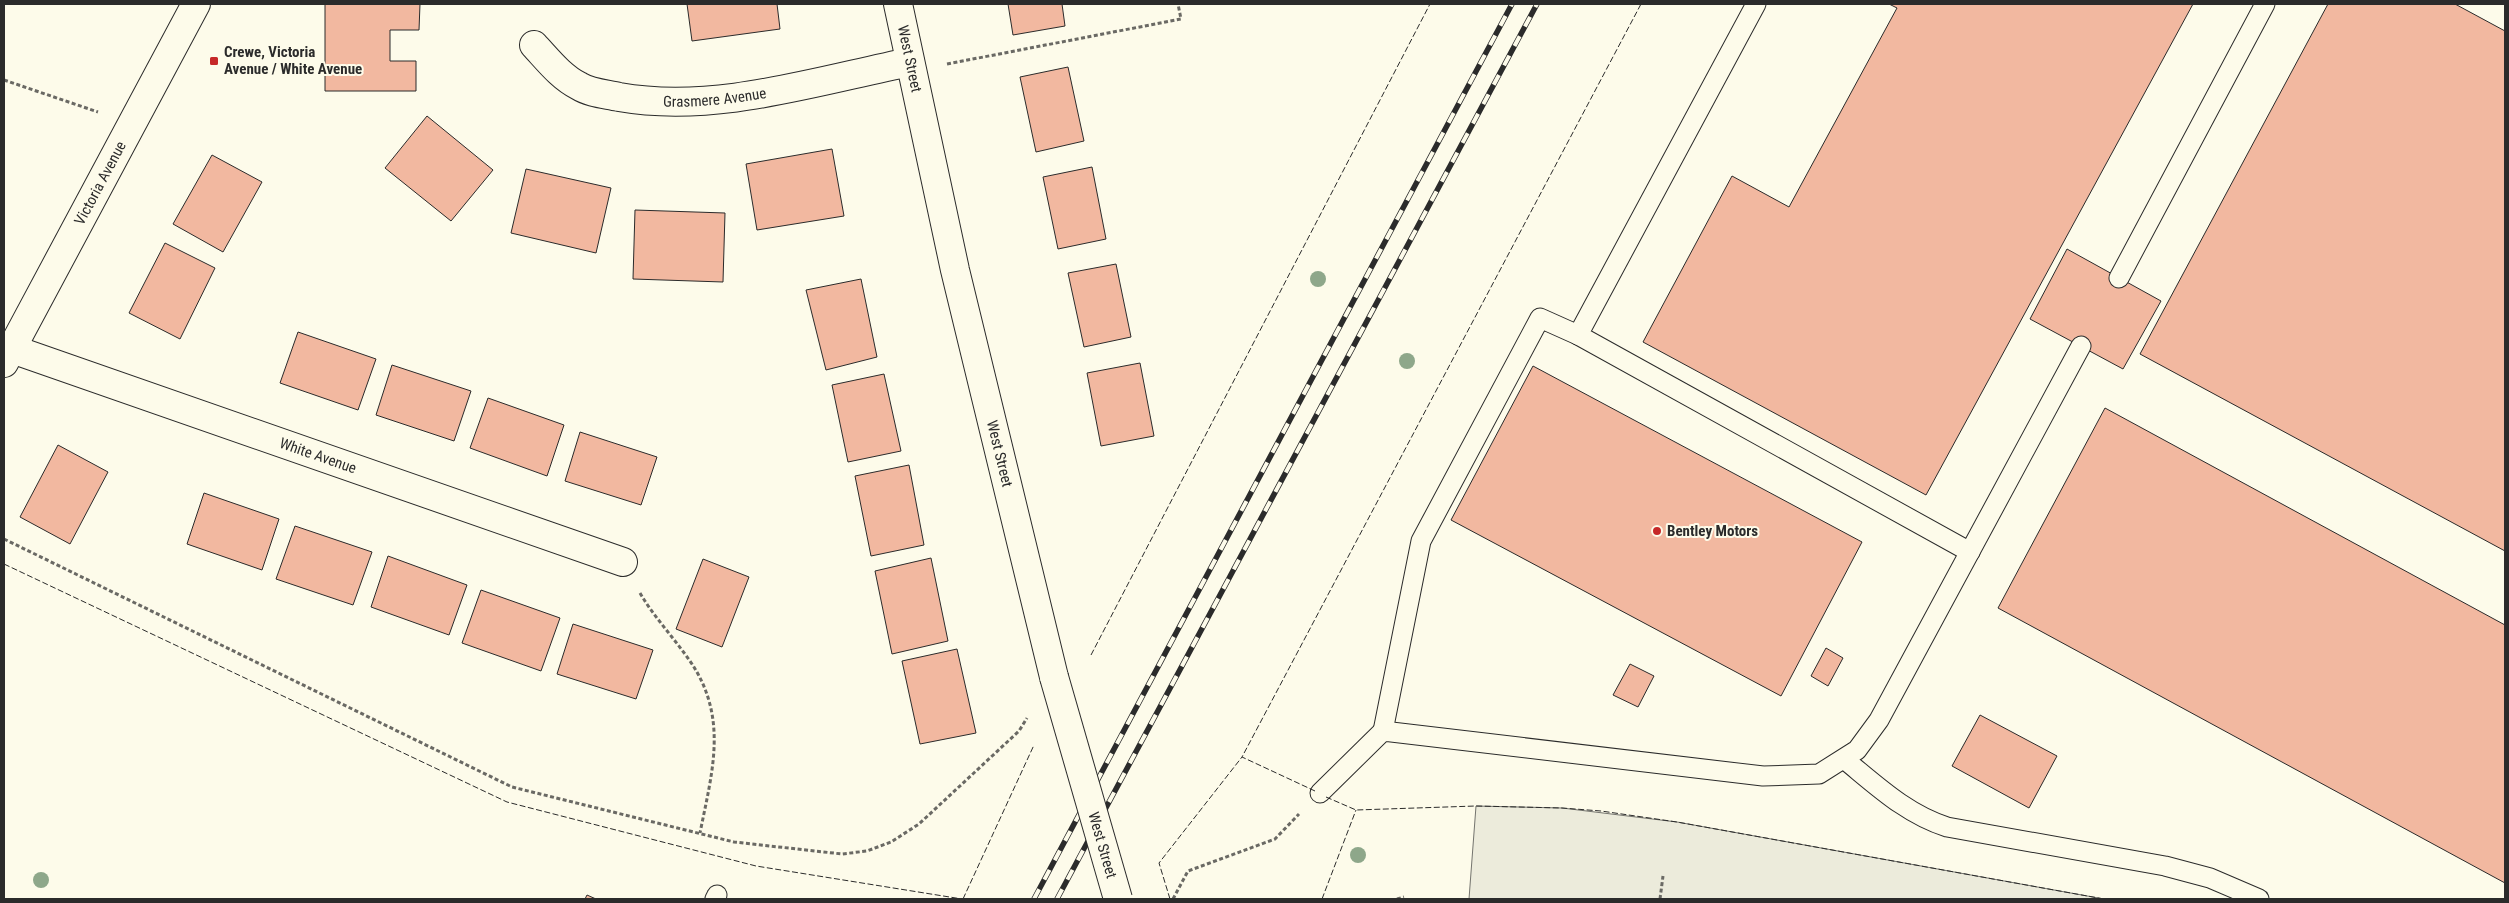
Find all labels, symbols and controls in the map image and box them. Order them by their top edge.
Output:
street label: West Street [894,24,926,94]
place label: Crewe, Victoria Avenue / White Avenue [224,43,362,78]
marker: Crewe, Victoria Avenue / White Avenue [208,55,220,67]
street label: Grasmere Avenue [663,84,768,111]
street label: Victoria Avenue [70,138,130,228]
street label: West Street [983,418,1016,489]
street label: White Avenue [277,434,359,477]
place label: Bentley Motors [1667,522,1758,540]
marker: Bentley Motors [1651,525,1663,537]
street label: West Street [1084,810,1121,880]

